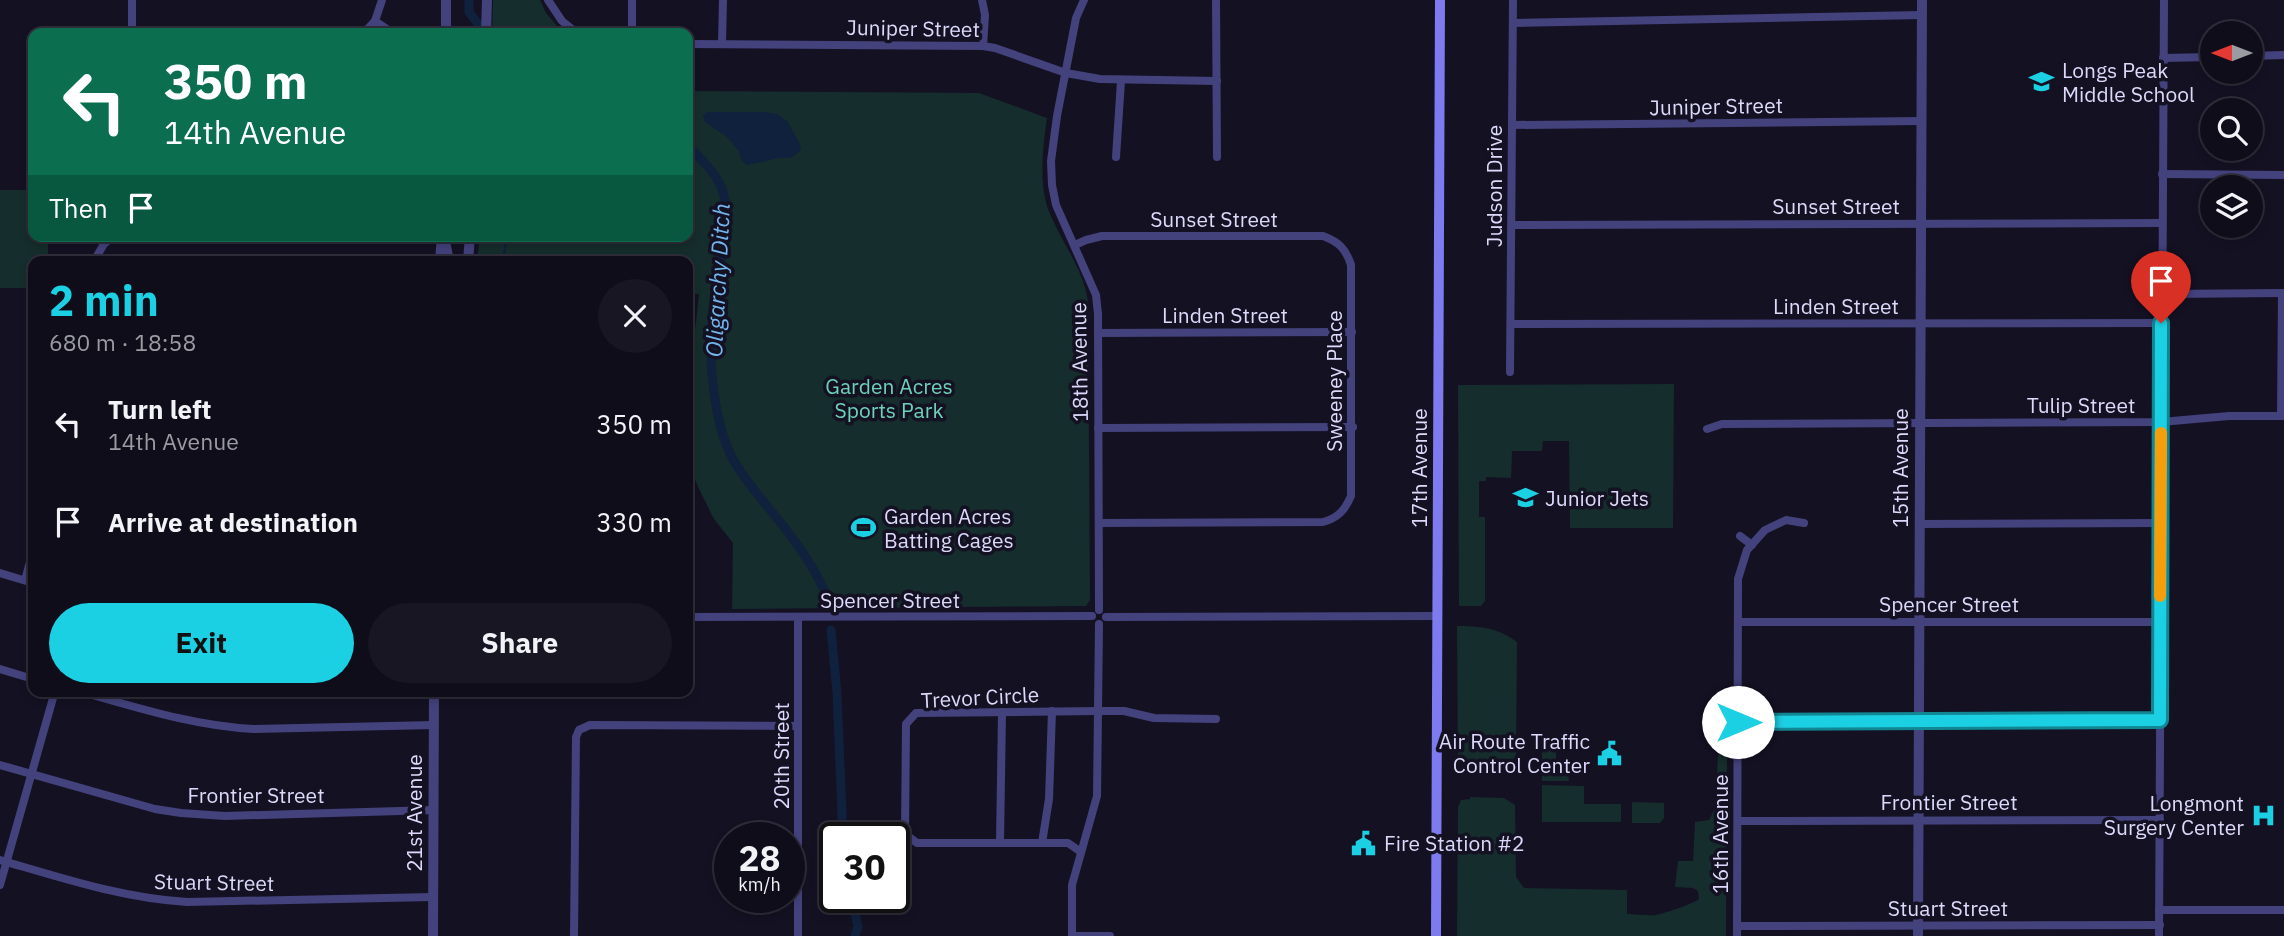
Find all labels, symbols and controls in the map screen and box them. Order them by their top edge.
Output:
street label: Juniper Street [846,13,980,43]
north arrow [2200,21,2263,84]
map controls [2200,21,2263,238]
text: 350 m [164,49,308,112]
icon: left [49,56,140,147]
place label: Longs Peak Middle School [2062,56,2195,108]
school or university icon: Longs Peak Middle School [2028,68,2056,96]
street label: Juniper Street [1649,91,1783,121]
button: search [2200,98,2263,161]
text: 14th Avenue [164,111,346,153]
street label: Judson Drive [1480,125,1508,247]
button: layers [2200,175,2263,238]
icon: arrive [122,189,160,227]
text: Then [49,191,108,225]
street label: Sunset Street [1772,192,1900,220]
water label: Oligarchy Ditch [698,202,736,358]
street label: Sunset Street [1150,205,1278,233]
pin [2131,251,2191,323]
icon: arrive [2142,262,2180,300]
text: 2 min [49,273,159,328]
button: close [598,279,672,353]
street label: Linden Street [1773,292,1899,320]
street label: Linden Street [1162,301,1288,329]
street label: 18th Avenue [1064,302,1094,422]
street label: Sweeney Place [1320,310,1348,452]
text: 680 m · 18:58 [49,327,196,357]
park label: Garden Acres Sports Park [825,372,953,424]
street label: Tulip Street [2027,391,2135,419]
text: Turn left [108,392,211,426]
icon: left [49,405,87,443]
text: 350 m [596,407,672,441]
street label: 17th Avenue [1405,408,1433,528]
street label: 15th Avenue [1886,408,1914,528]
text: 14th Avenue [108,426,239,456]
school or university icon: Junior Jets [1511,484,1539,512]
place label: Junior Jets [1545,484,1649,512]
place label: Garden Acres Batting Cages [884,502,1014,554]
icon: arrive [49,503,87,541]
text: Arrive at destination [108,505,358,539]
text: 330 m [596,505,672,539]
sports icon: Garden Acres Batting Cages [850,514,878,542]
street label: Spencer Street [820,586,960,614]
street label: Spencer Street [1879,590,2019,618]
button: Exit [49,603,354,683]
button: Share [368,603,672,683]
street label: Trevor Circle [920,680,1040,714]
position arrow [1701,685,1775,759]
street label: 20th Street [767,702,795,810]
place label: Air Route Traffic Control Center [1439,727,1590,779]
public building icon: Air Route Traffic Control Center [1596,739,1624,767]
street label: 21st Avenue [400,754,428,872]
street label: 16th Avenue [1706,774,1734,894]
street label: Frontier Street [187,781,325,809]
street label: Frontier Street [1880,788,2018,816]
place label: Longmont Surgery Center [2104,789,2244,841]
hospital icon: Longmont Surgery Center [2250,801,2278,829]
speed limit sign: 30 [819,822,910,913]
public building icon: Fire Station #2 [1350,829,1378,857]
place label: Fire Station #2 [1384,829,1525,857]
text: 28 [738,835,781,881]
street label: Stuart Street [154,867,274,897]
text: km/h [738,873,781,896]
street label: Stuart Street [1888,894,2008,922]

